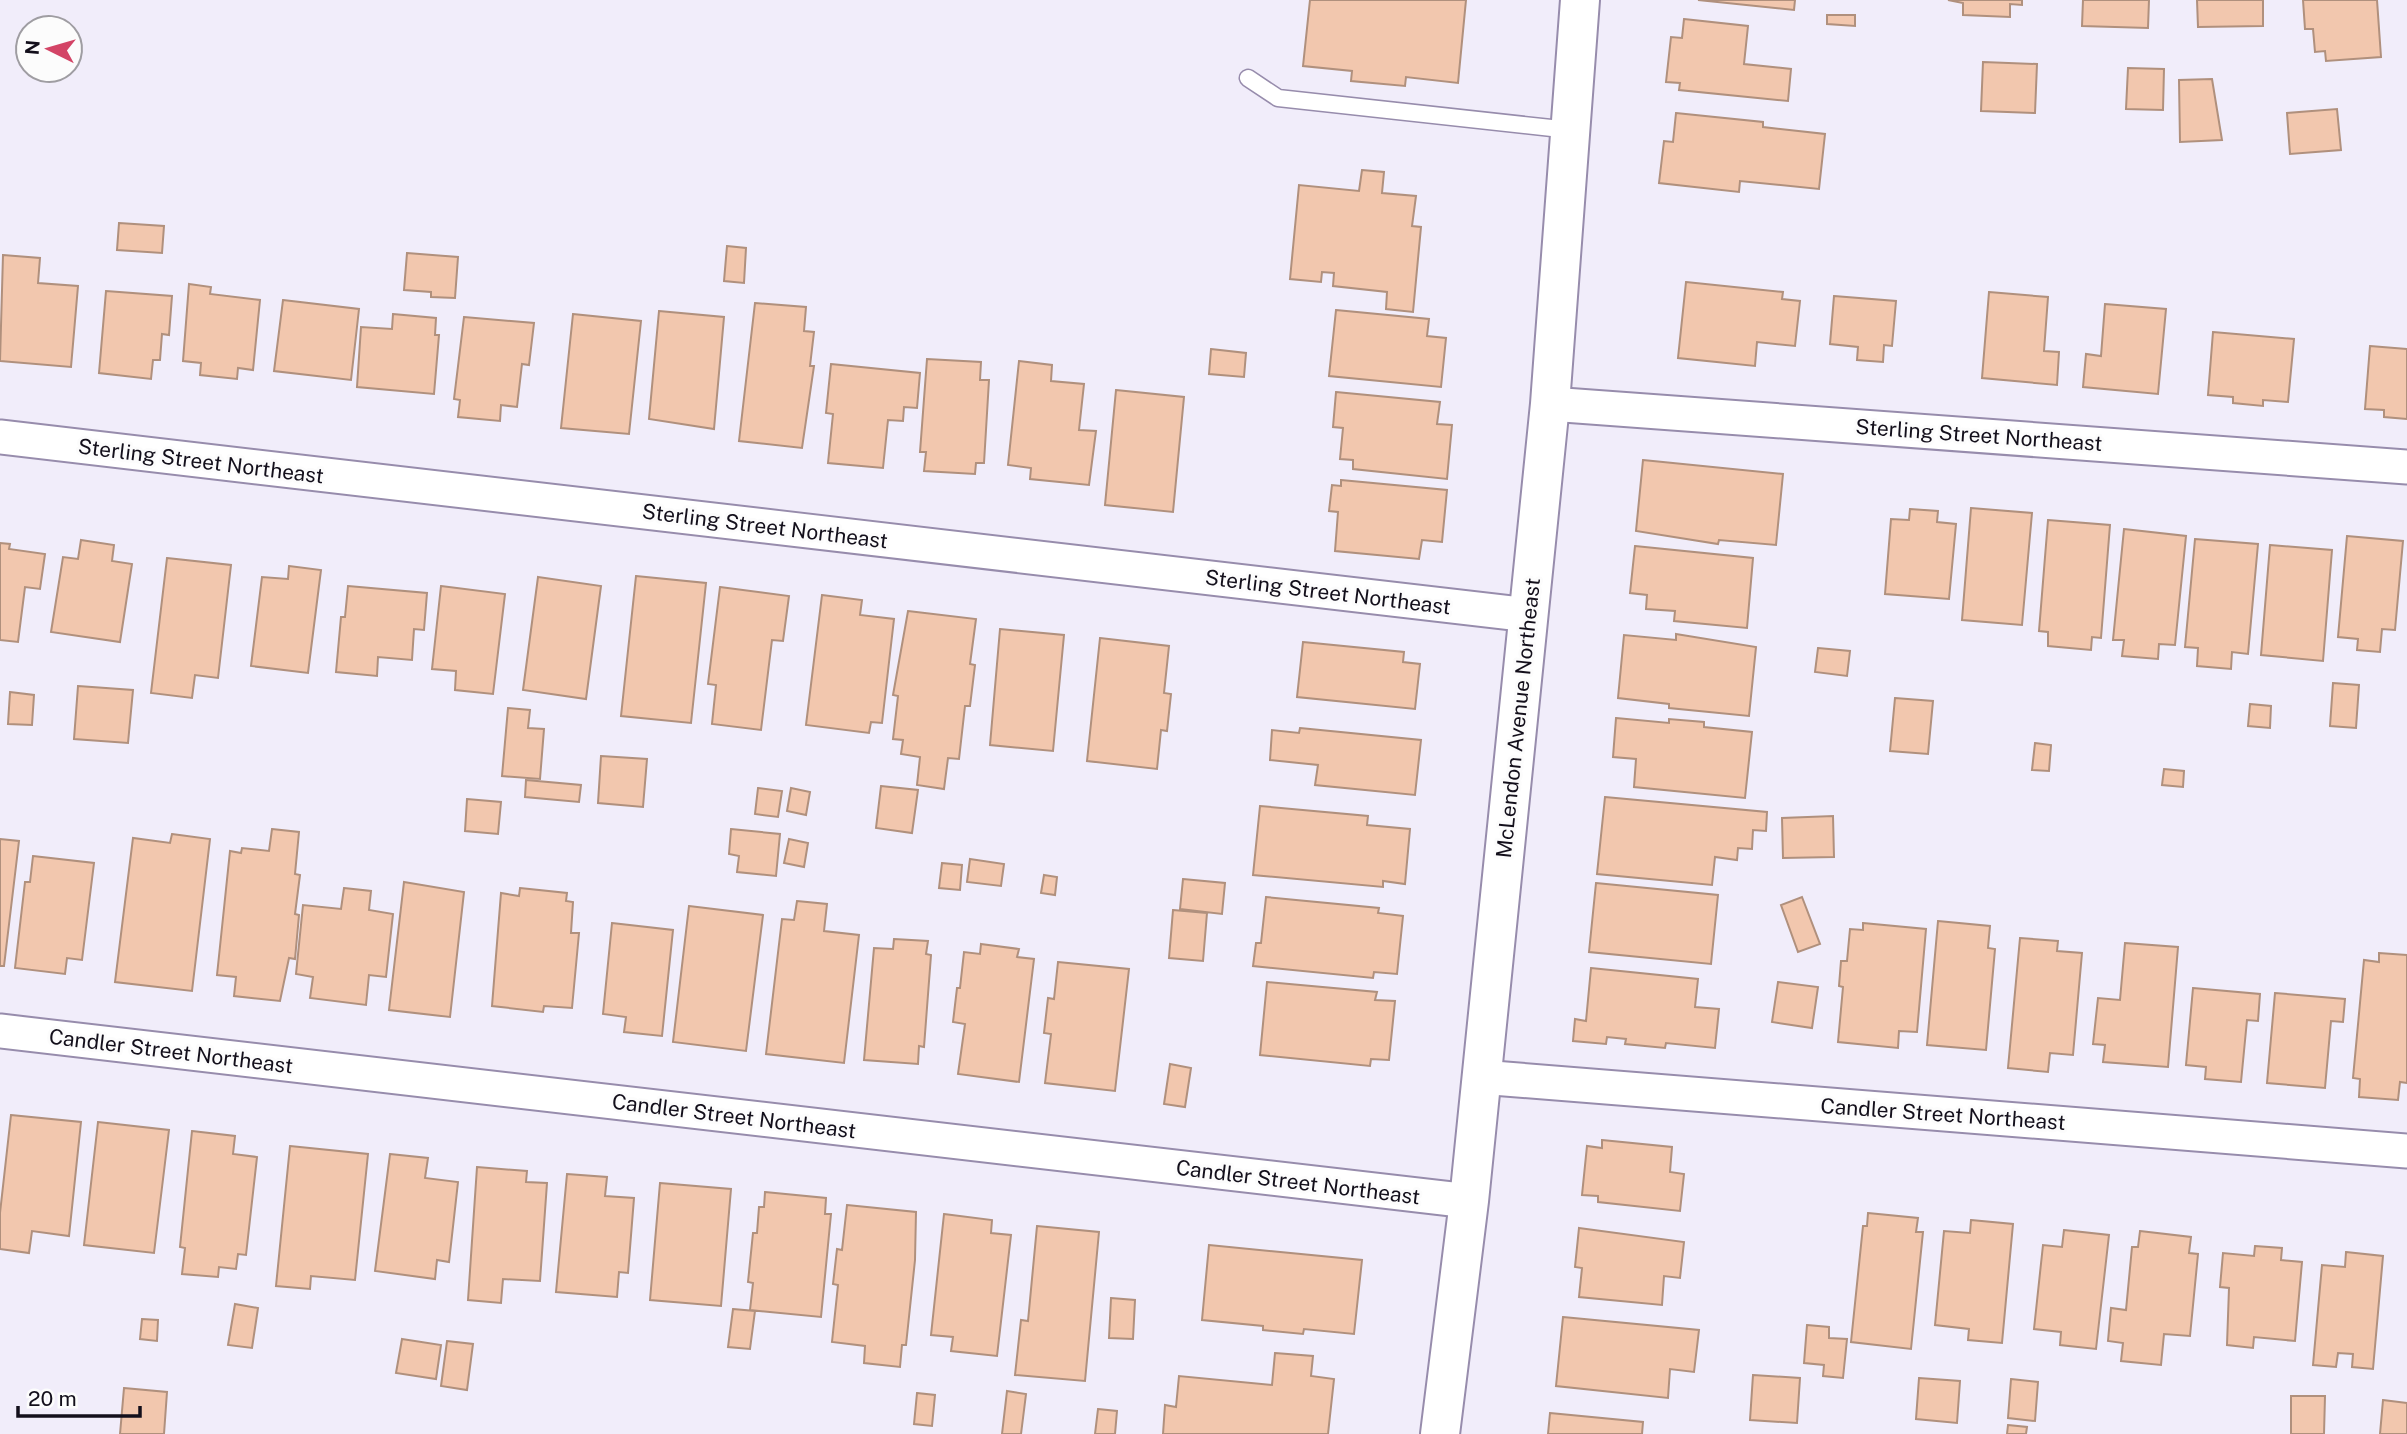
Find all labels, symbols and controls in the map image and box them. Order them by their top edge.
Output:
north arrow [14,14,84,84]
text: N [20,39,44,56]
street label: Sterling Street Northeast [1855,414,2103,456]
street label: Sterling Street Northeast [77,434,325,488]
street label: Sterling Street Northeast [641,499,889,553]
street label: Sterling Street Northeast [1204,565,1452,619]
street label: McLendon Avenue Northeast [1491,577,1545,859]
street label: Candler Street Northeast [48,1024,294,1078]
street label: Candler Street Northeast [611,1089,857,1143]
street label: Candler Street Northeast [1820,1093,2066,1135]
street label: Candler Street Northeast [1175,1155,1421,1209]
scale bar [18,1374,140,1418]
text: 20 m [28,1386,77,1411]

